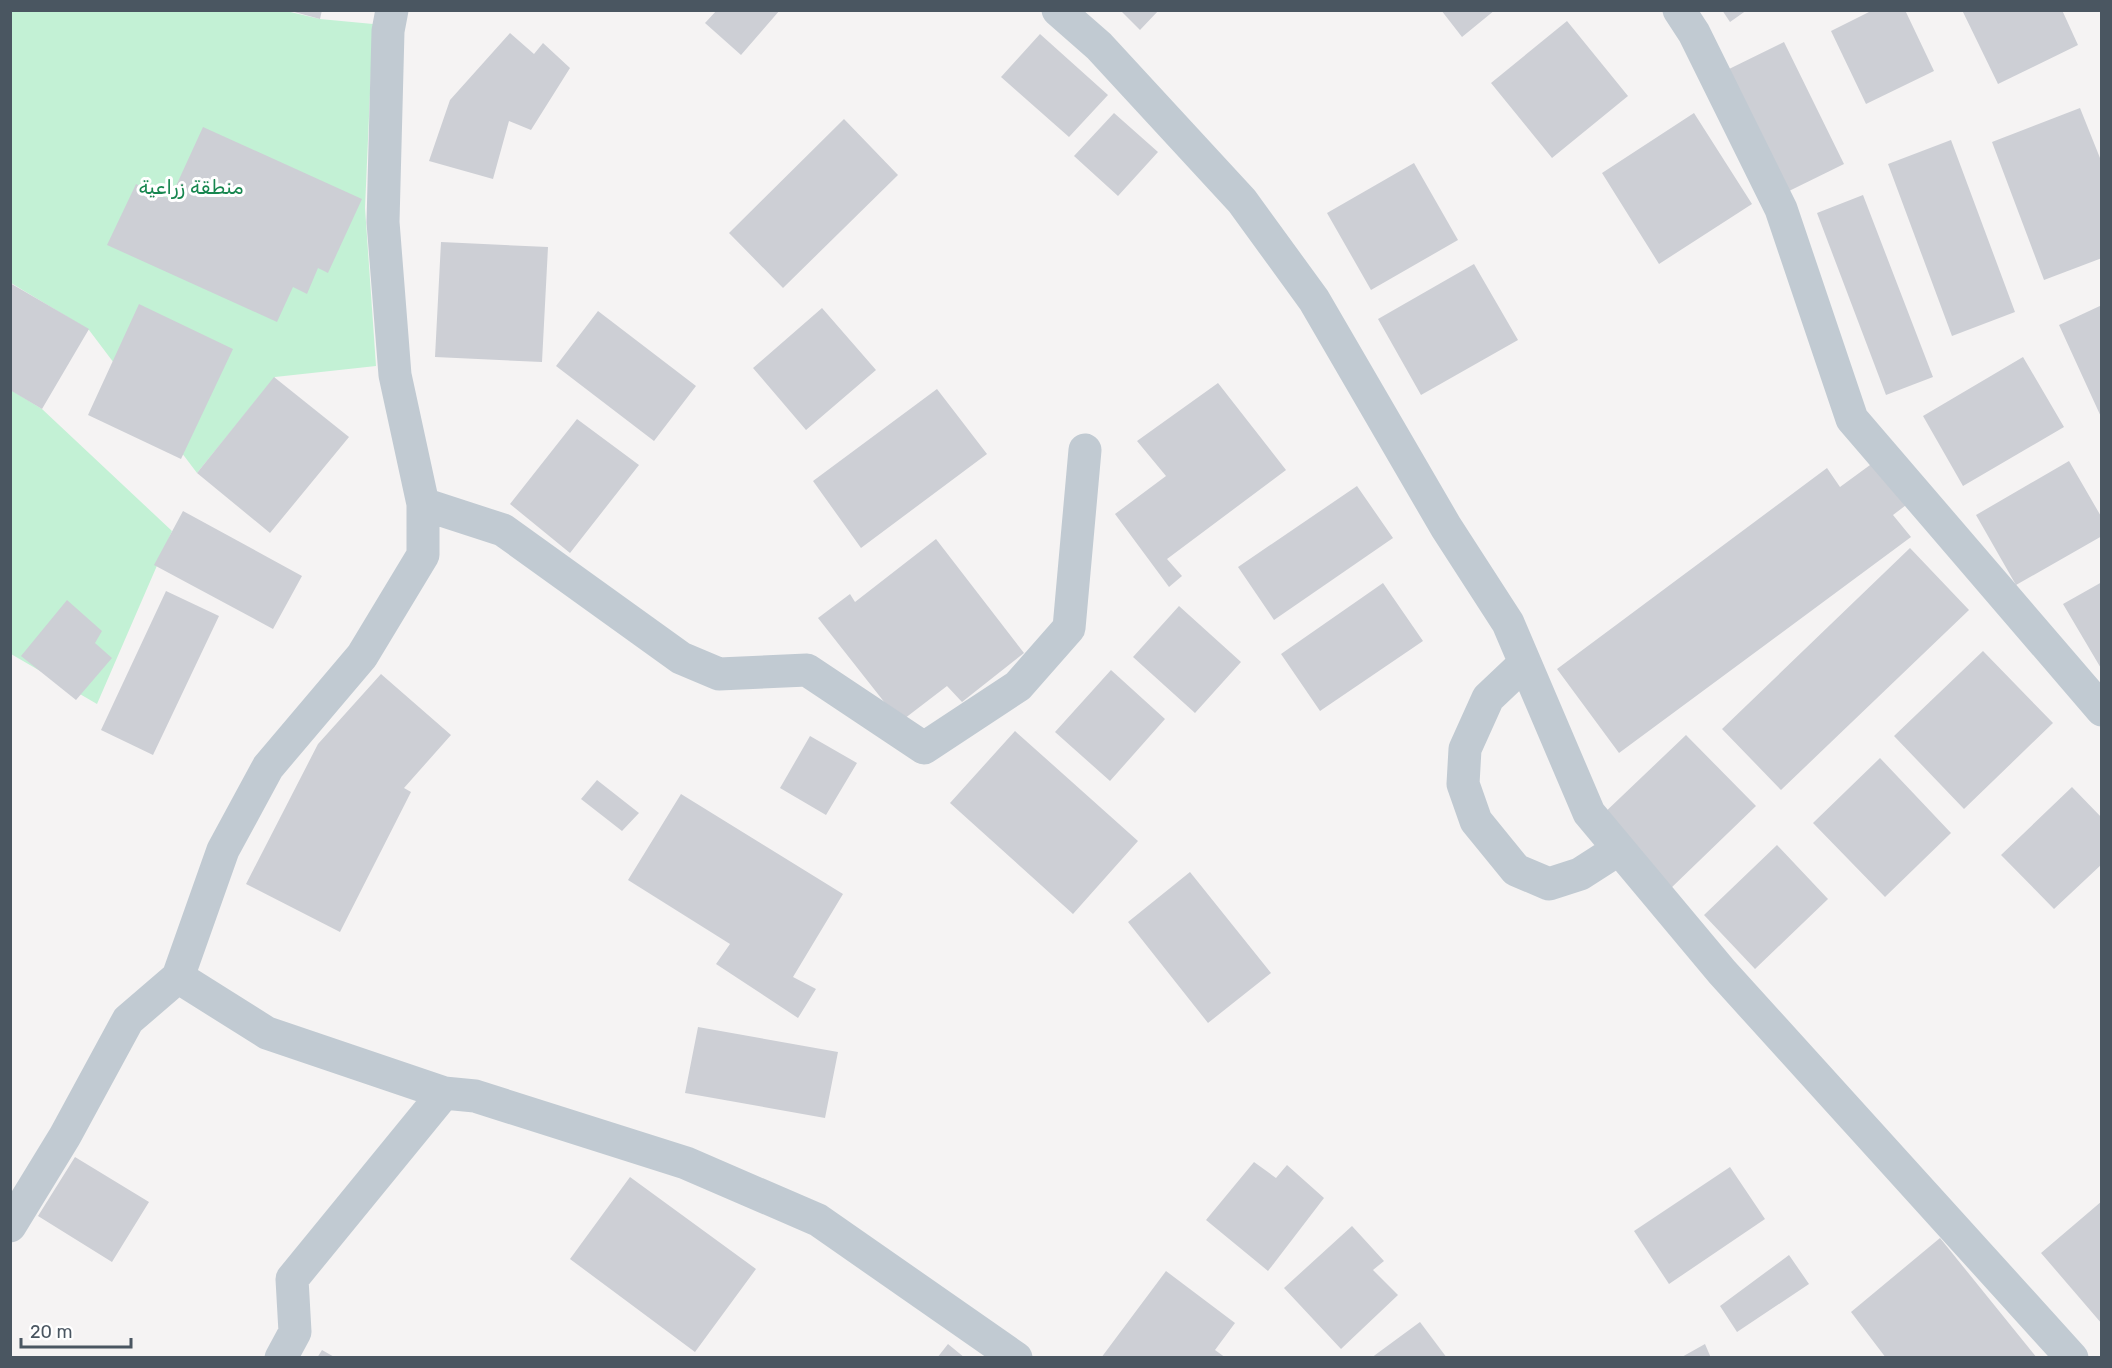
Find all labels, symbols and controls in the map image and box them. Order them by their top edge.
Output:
park label: منطقة زراعية [138,175,244,199]
scale bar [21,1311,130,1349]
text: 20 m [30,1321,72,1343]

